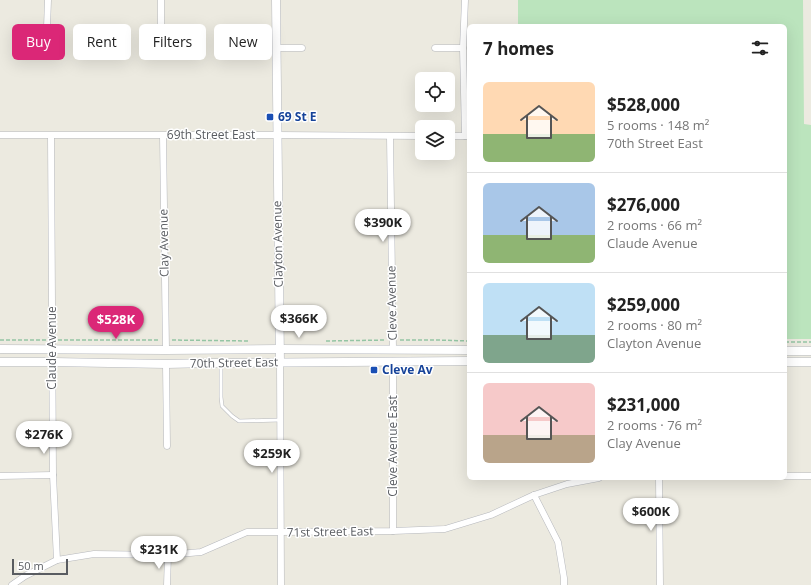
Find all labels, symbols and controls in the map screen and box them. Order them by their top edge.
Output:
chip: Buy [12,24,65,60]
chip: Rent [73,24,131,60]
chip: Filters [139,24,206,60]
chip: New [214,24,272,60]
text: 7 homes [483,37,554,60]
icon: filters [749,37,771,59]
map controls [415,72,455,160]
button: locate [415,72,455,112]
text: $528,000 [607,93,680,116]
icon: home [515,98,563,146]
place label: 69 St E [278,108,317,125]
marker: 69 St E [265,112,275,122]
text: 5 rooms · 148 m² [607,116,709,134]
button: layers [415,120,455,160]
street label: 69th Street East [167,126,255,143]
text: 70th Street East [607,134,703,152]
text: $276,000 [607,193,680,216]
icon: home [515,199,563,247]
street label: Clayton Avenue [268,200,287,288]
street label: Clay Avenue [154,209,173,277]
pin: $390K [355,209,411,243]
text: $390K [364,213,402,231]
text: 2 rooms · 66 m² [607,216,702,234]
text: Claude Avenue [607,234,698,252]
street label: Cleve Avenue [382,265,401,341]
text: $259,000 [607,293,680,316]
icon: home [515,299,563,347]
pin: $366K [271,305,327,339]
street label: Claude Avenue [43,306,60,390]
pin: $528K [88,306,144,340]
text: $366K [280,309,318,327]
text: $528K [97,310,135,328]
text: 2 rooms · 80 m² [607,316,702,334]
text: Clayton Avenue [607,334,701,352]
street label: 70th Street East [190,353,278,372]
place label: Cleve Av [382,361,433,378]
marker: Cleve Av [369,365,379,375]
text: $231,000 [607,393,680,416]
street label: Cleve Avenue East [384,395,401,497]
icon: home [515,399,563,447]
text: 2 rooms · 76 m² [607,416,702,434]
pin: $276K [16,421,72,455]
text: $276K [25,425,63,443]
text: Clay Avenue [607,434,681,452]
pin: $259K [244,440,300,474]
text: $259K [253,444,291,462]
pin: $600K [623,498,679,532]
text: $600K [632,502,670,520]
street label: 71st Street East [286,522,374,541]
pin: $231K [131,536,187,570]
text: $231K [140,540,178,558]
scale bar [12,557,68,576]
text: 50 m [18,558,44,573]

